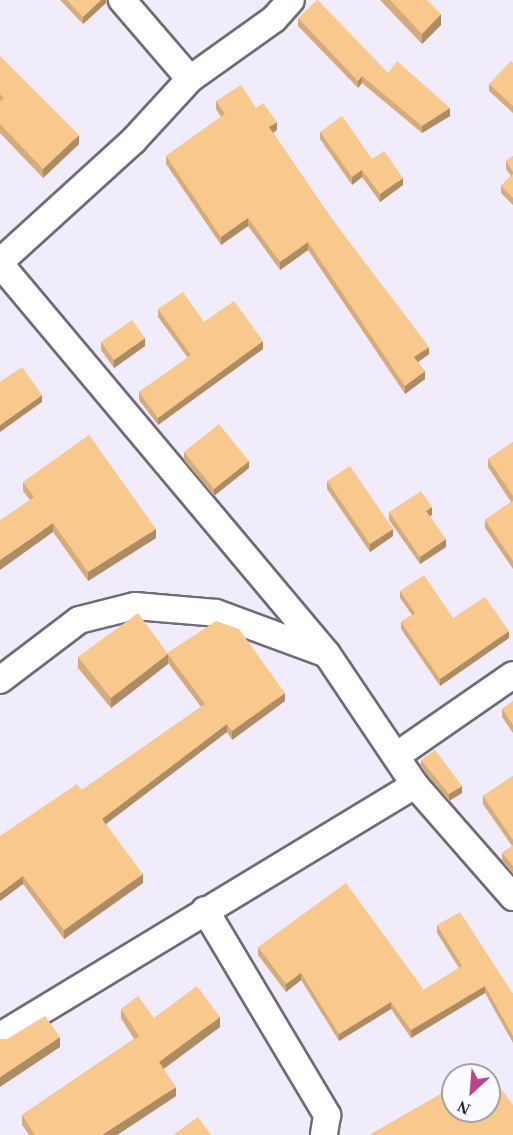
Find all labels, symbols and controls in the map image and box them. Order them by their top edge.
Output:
north arrow [441,1063,501,1123]
text: N [455,1098,473,1118]

